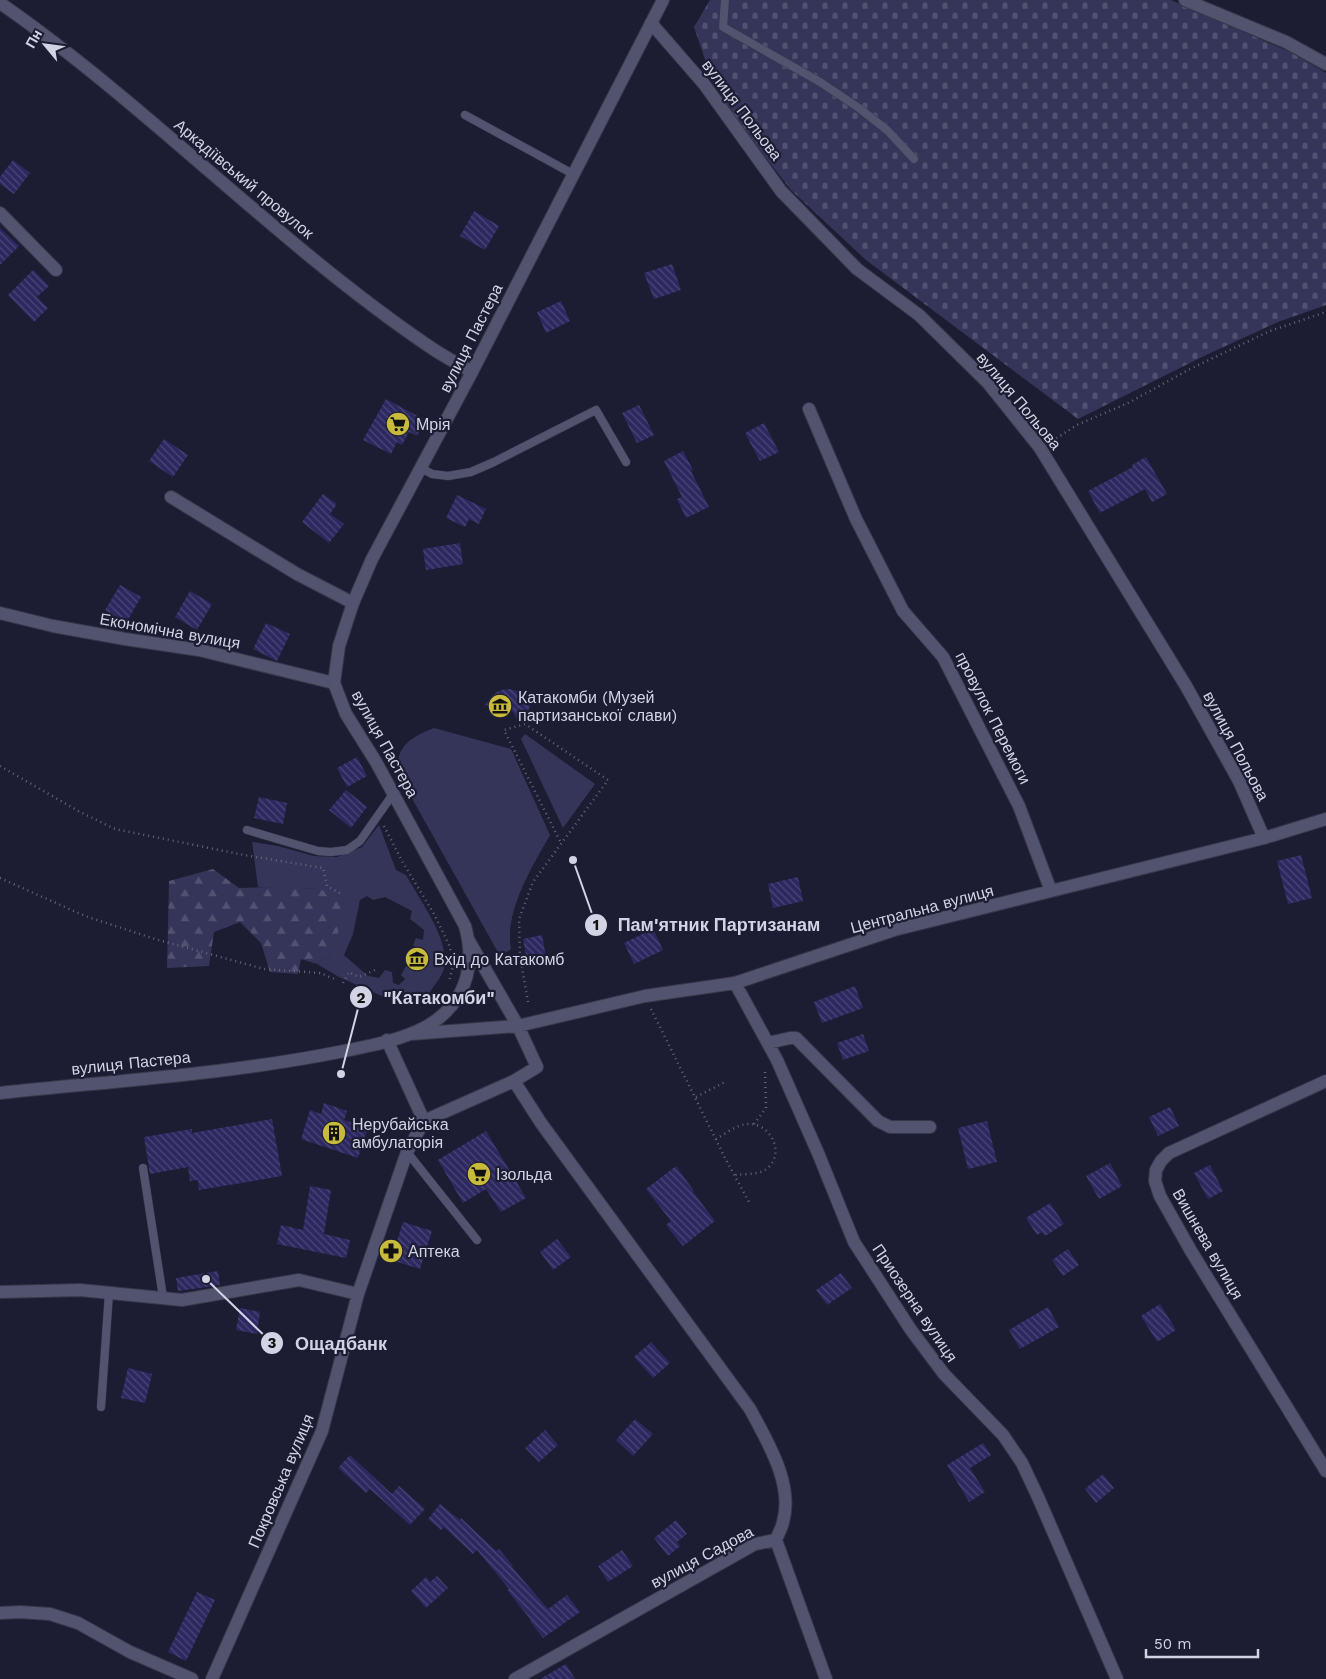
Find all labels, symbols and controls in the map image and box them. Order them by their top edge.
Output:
north arrow [20,20,70,70]
text: Пн [22,27,45,51]
street label: вулиця Польова [698,56,786,164]
street label: Аркадіївський провулок [171,115,318,243]
street label: вулиця Пастера [435,280,507,396]
street label: вулиця Польова [973,348,1065,454]
supermarket icon: Мрія [385,411,411,437]
place label: Мрія [416,415,450,434]
street label: Економічна вулиця [98,609,242,653]
street label: провулок Перемоги [951,649,1035,787]
street label: вулиця Пастера [348,687,422,801]
place label: Катакомби (Музей партизанської слави) [518,688,677,725]
street label: вулиця Польова [1199,688,1273,804]
museum icon: Катакомби (Музей партизанської слави) [487,693,513,719]
street label: Центральна вулиця [848,881,996,937]
callout: Пам'ятник Партизанам [583,908,831,941]
text: Пам'ятник Партизанам [618,914,820,935]
text: 1 [593,916,599,934]
museum icon: Вхід до Катакомб [404,946,430,972]
place label: Вхід до Катакомб [434,950,565,969]
callout: "Катакомби" [349,981,505,1014]
text: "Катакомби" [384,987,494,1008]
text: 2 [357,989,366,1007]
street label: вулиця Пастера [71,1047,192,1079]
place label: Нерубайська амбулаторія [352,1115,449,1152]
building icon: Нерубайська амбулаторія [321,1120,347,1146]
supermarket icon: Ізольда [466,1161,492,1187]
place label: Ізольда [496,1165,552,1184]
street label: Вишнева вулиця [1169,1185,1247,1303]
pharmacy icon: Аптека [378,1238,404,1264]
street label: Приозерна вулиця [869,1240,961,1366]
place label: Аптека [408,1242,460,1261]
callout: Ощадбанк [260,1327,396,1360]
text: Ощадбанк [295,1333,388,1354]
text: 3 [268,1334,277,1352]
street label: Покровська вулиця [244,1411,318,1551]
street label: вулиця Садова [647,1522,757,1592]
scale bar [1146,1626,1258,1658]
text: 50 m [1154,1635,1191,1653]

